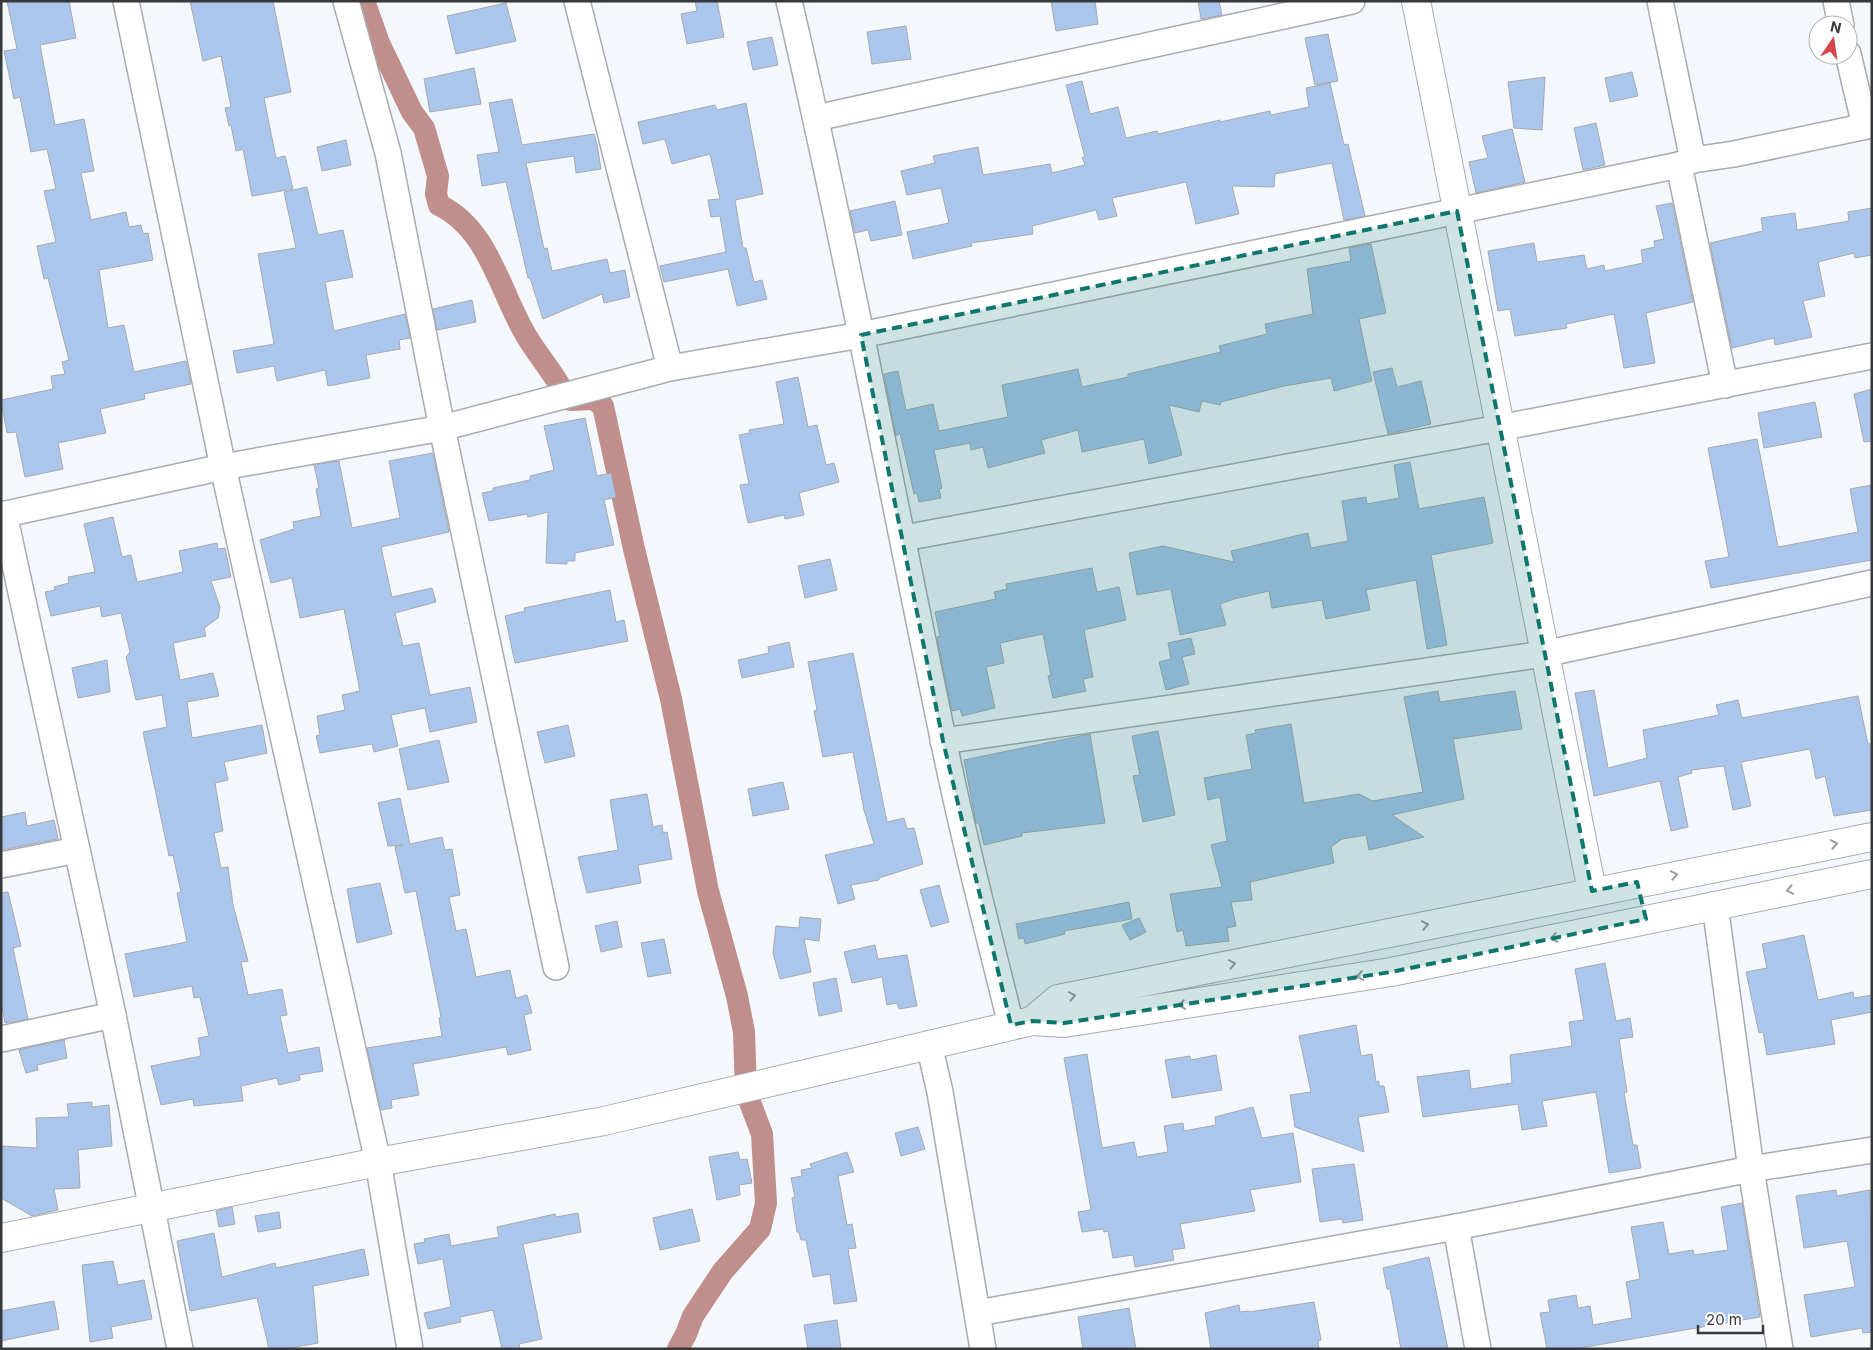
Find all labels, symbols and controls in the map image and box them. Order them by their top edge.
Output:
north arrow [1808,15,1858,65]
text: N [1829,17,1843,36]
one-way arrow [1829,839,1838,850]
one-way arrow [1670,870,1679,881]
one-way arrow [1785,884,1794,895]
one-way arrow [1421,920,1430,931]
one-way arrow [1549,932,1558,942]
one-way arrow [1227,959,1236,970]
one-way arrow [1356,971,1365,981]
one-way arrow [1068,992,1077,1002]
one-way arrow [1178,999,1187,1009]
scale bar [1698,1302,1763,1334]
text: 20 m [1706,1310,1742,1329]

